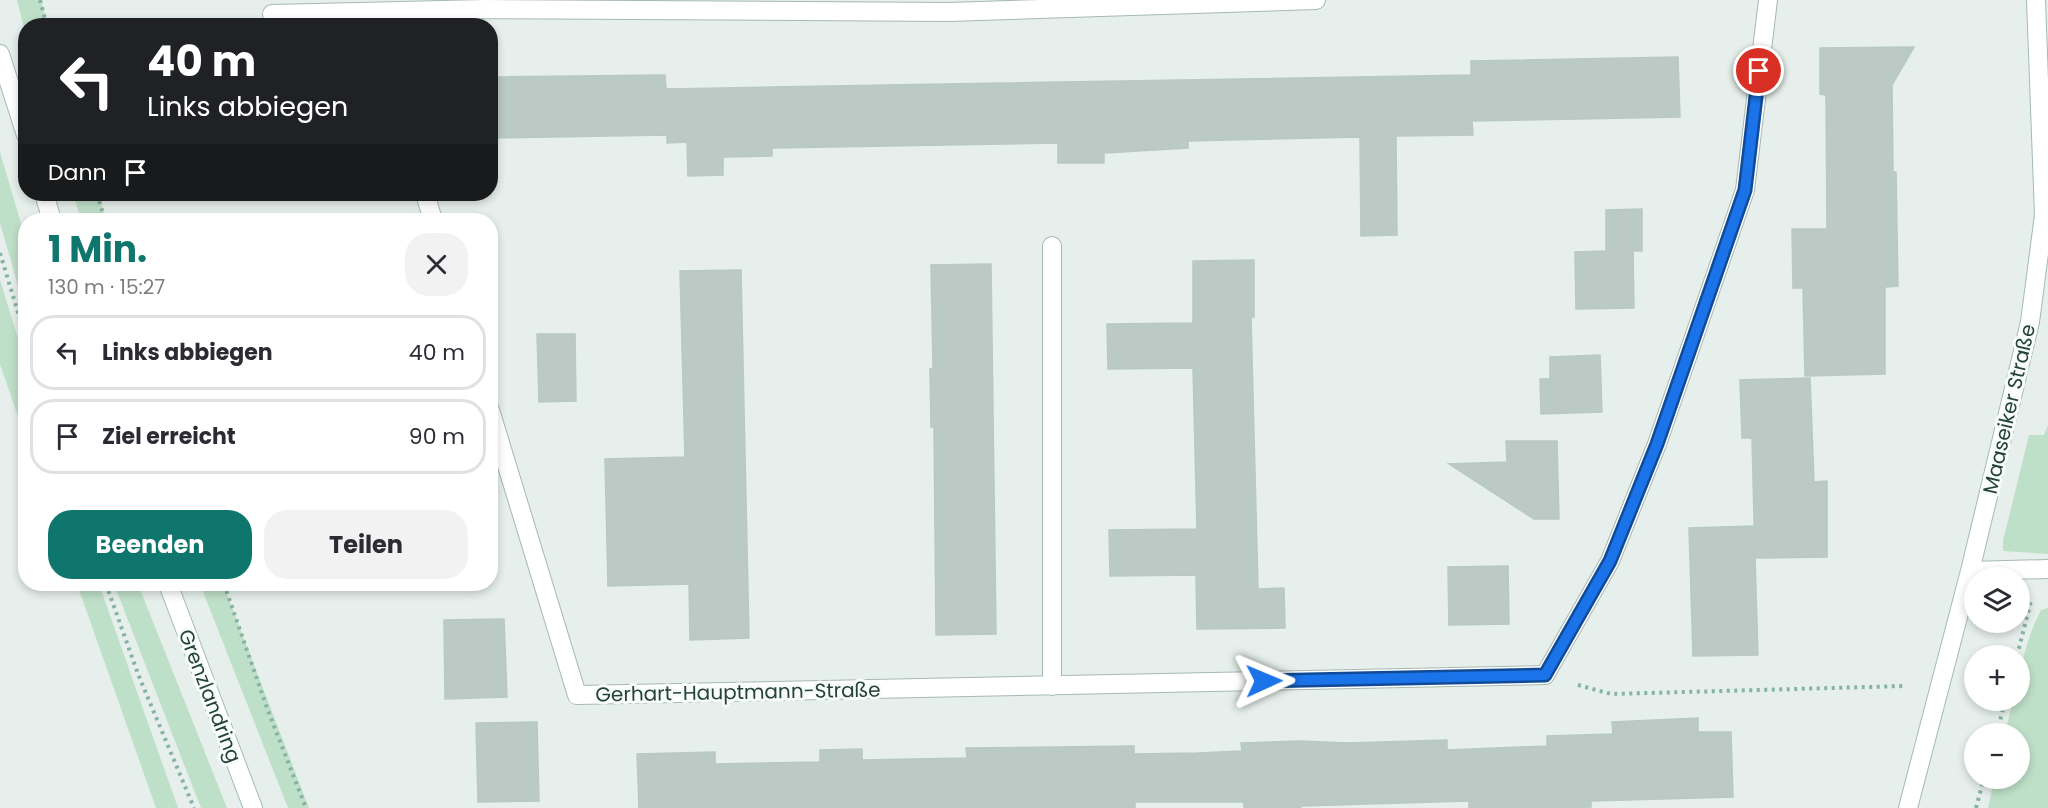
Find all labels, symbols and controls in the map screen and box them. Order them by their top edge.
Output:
text: 40 m [147,32,256,91]
icon: left [48,42,126,120]
pin [1733,45,1784,96]
icon: arrive [1742,54,1775,87]
text: Links abbiegen [147,88,348,125]
icon: arrive [119,156,152,189]
text: Dann [48,157,107,188]
text: 1 Min. [48,224,147,275]
button: close [405,233,468,296]
text: 130 m · 15:27 [48,273,165,301]
street label: Maaseiker Straße [1976,321,2042,497]
icon: left [51,336,84,369]
text: Links abbiegen [102,337,273,368]
text: 40 m [409,337,465,368]
icon: arrive [51,420,84,453]
text: Ziel erreicht [102,421,236,452]
text: 90 m [409,421,465,452]
button: Beenden [48,510,252,579]
button: Teilen [264,510,468,579]
map controls [1964,567,2030,789]
button: layers [1964,567,2030,633]
street label: Grenzlandring [172,625,248,767]
button: + [1964,645,2030,711]
position arrow [1232,649,1296,713]
street label: Gerhart-Hauptmann-Straße [595,676,881,708]
button: − [1964,723,2030,789]

